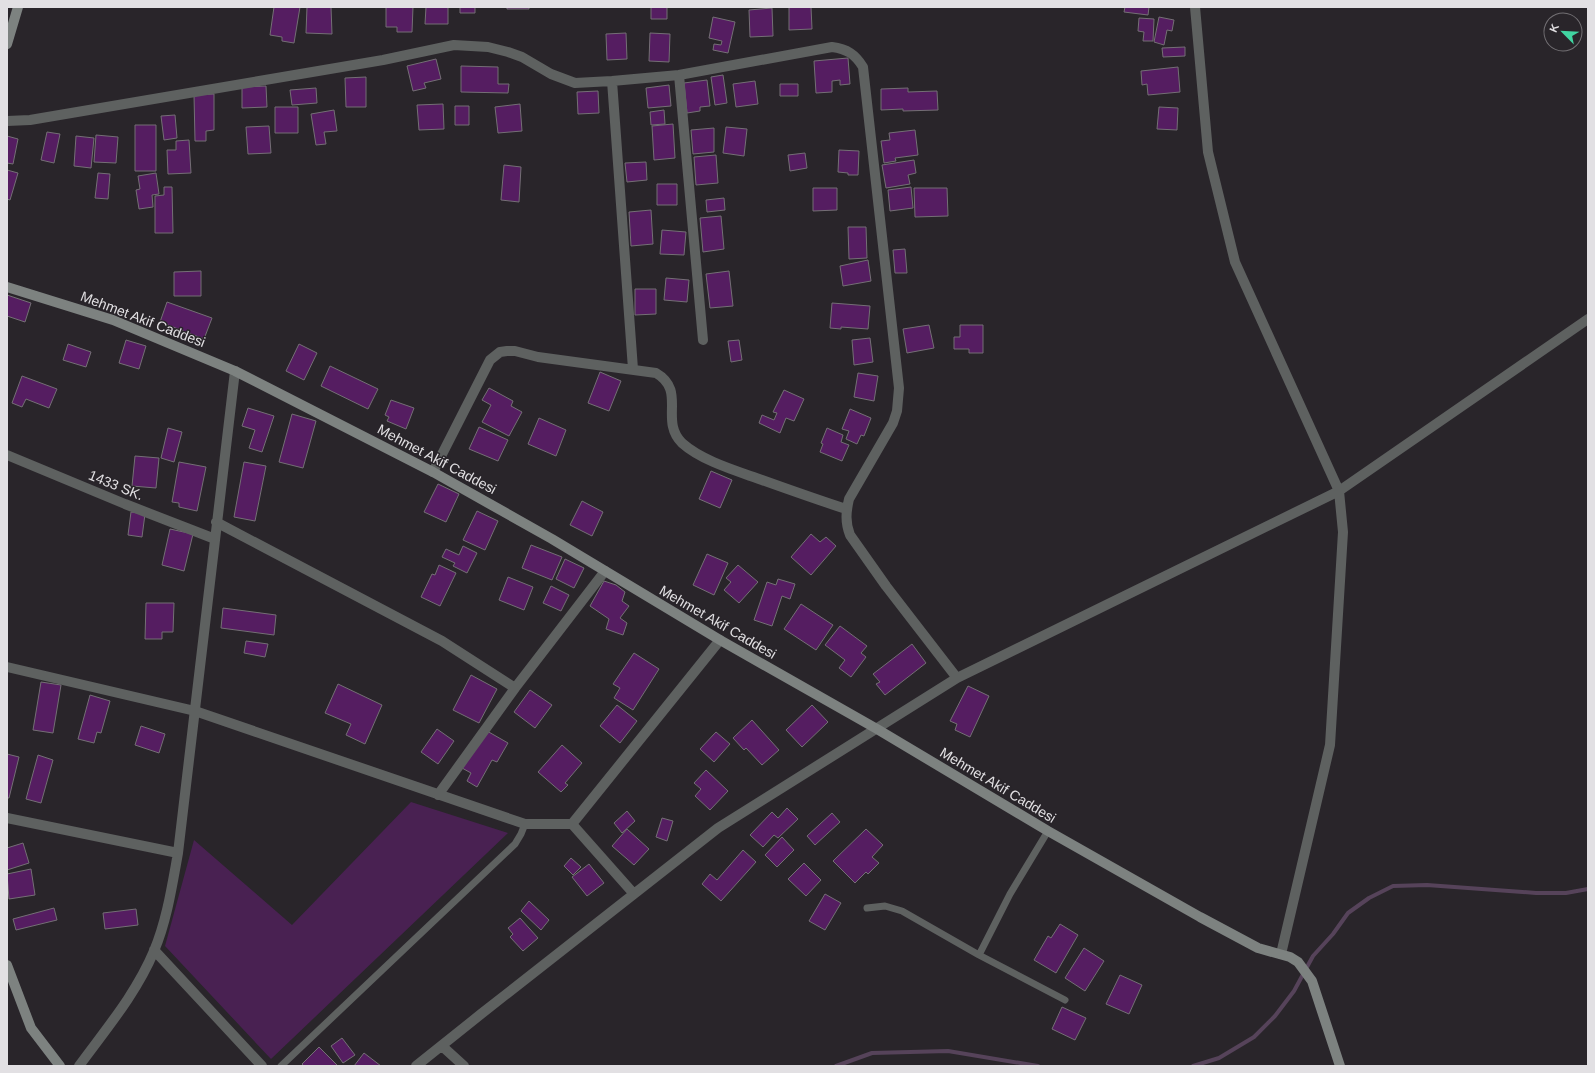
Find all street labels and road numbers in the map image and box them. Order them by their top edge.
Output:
street label: Mehmet Akif Caddesi [78,288,208,350]
street label: Mehmet Akif Caddesi [375,421,499,497]
street label: 1433 SK. [86,467,146,503]
street label: Mehmet Akif Caddesi [657,582,779,662]
street label: Mehmet Akif Caddesi [937,744,1059,826]

